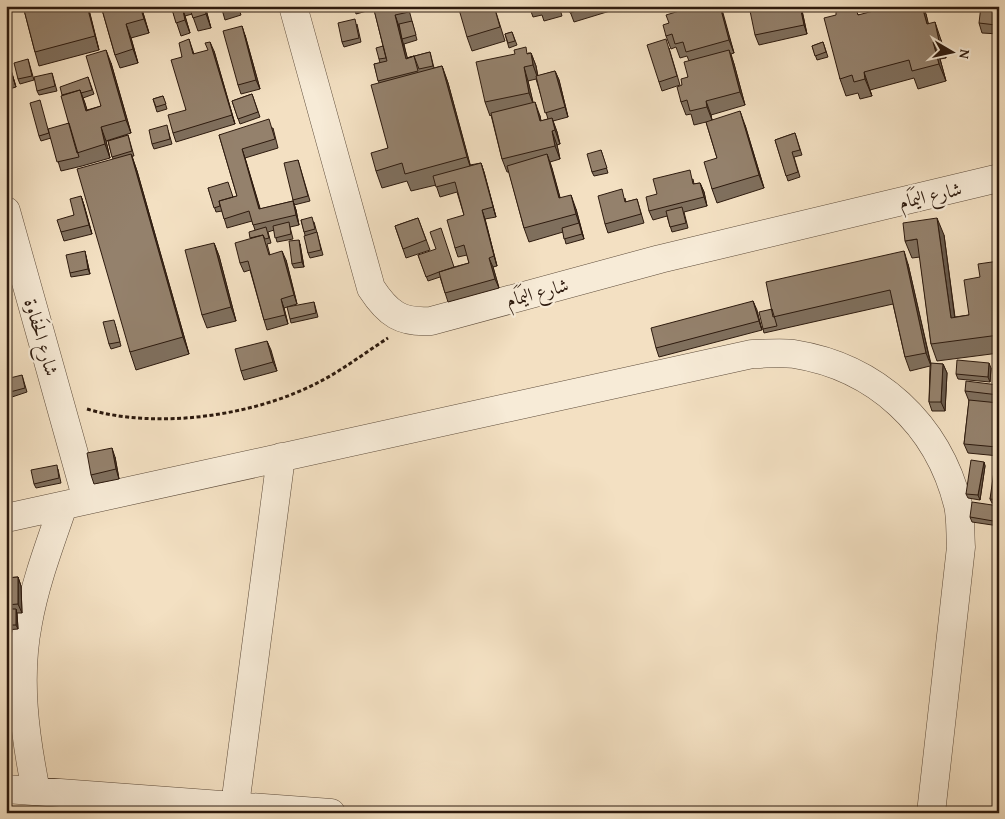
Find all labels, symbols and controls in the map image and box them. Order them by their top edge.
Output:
north arrow [928,28,978,78]
text: N [954,48,975,61]
street label: شارع اليَمَام [896,174,965,219]
street label: شارع اليَمَام [503,270,572,317]
street label: شارع الحَفاوة [16,295,66,380]

